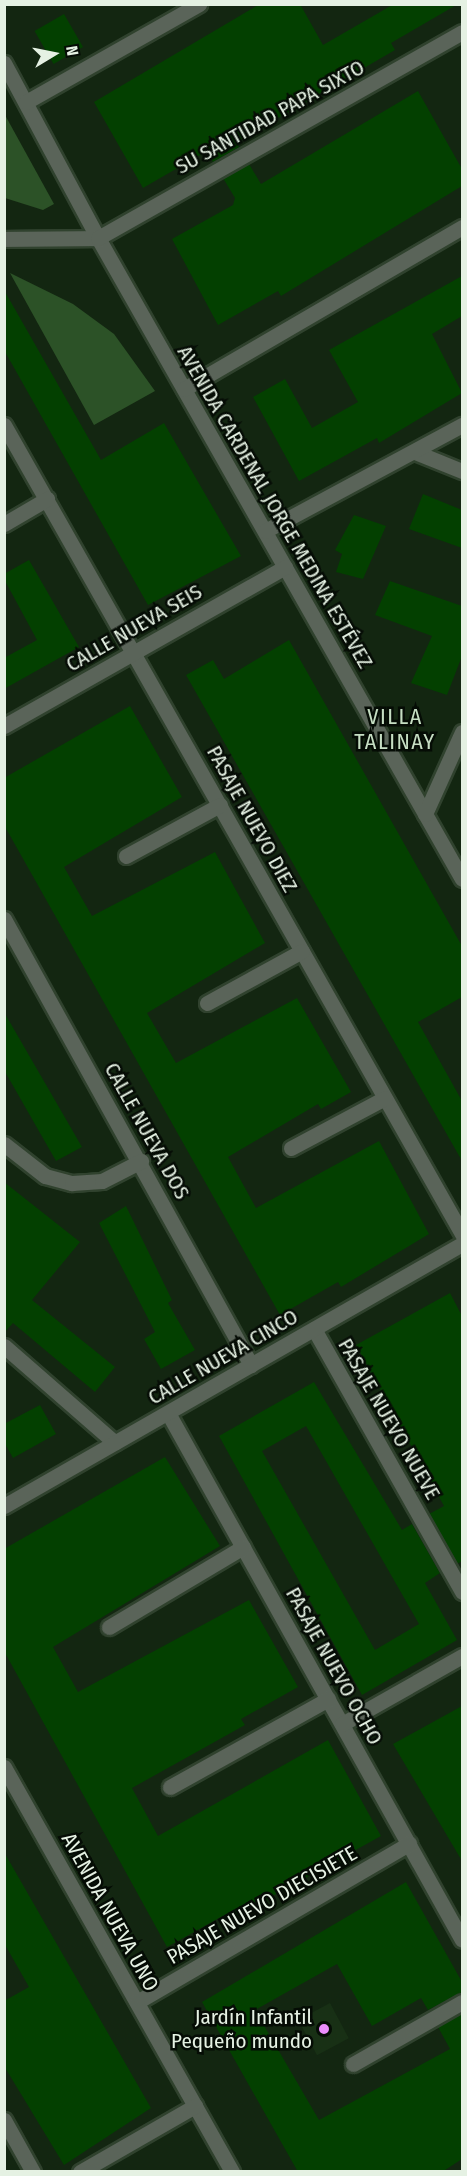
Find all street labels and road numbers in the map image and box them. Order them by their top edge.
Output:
street label: SU SANTIDAD PAPA SIXTO [171,55,369,179]
street label: AVENIDA CARDENAL JORGE MEDINA ESTÉVEZ [172,341,378,673]
street label: CALLE NUEVA SEIS [62,579,206,677]
street label: PASAJE NUEVO DIEZ [201,741,303,897]
street label: CALLE NUEVA DOS [99,1058,195,1204]
street label: CALLE NUEVA CINCO [144,1304,302,1410]
street label: PASAJE NUEVO NUEVE [333,1334,445,1504]
street label: PASAJE NUEVO OCHO [280,1583,388,1749]
street label: AVENIDA NUEVA UNO [56,1828,164,1996]
street label: PASAJE NUEVO DIECISIETE [163,1840,361,1970]

